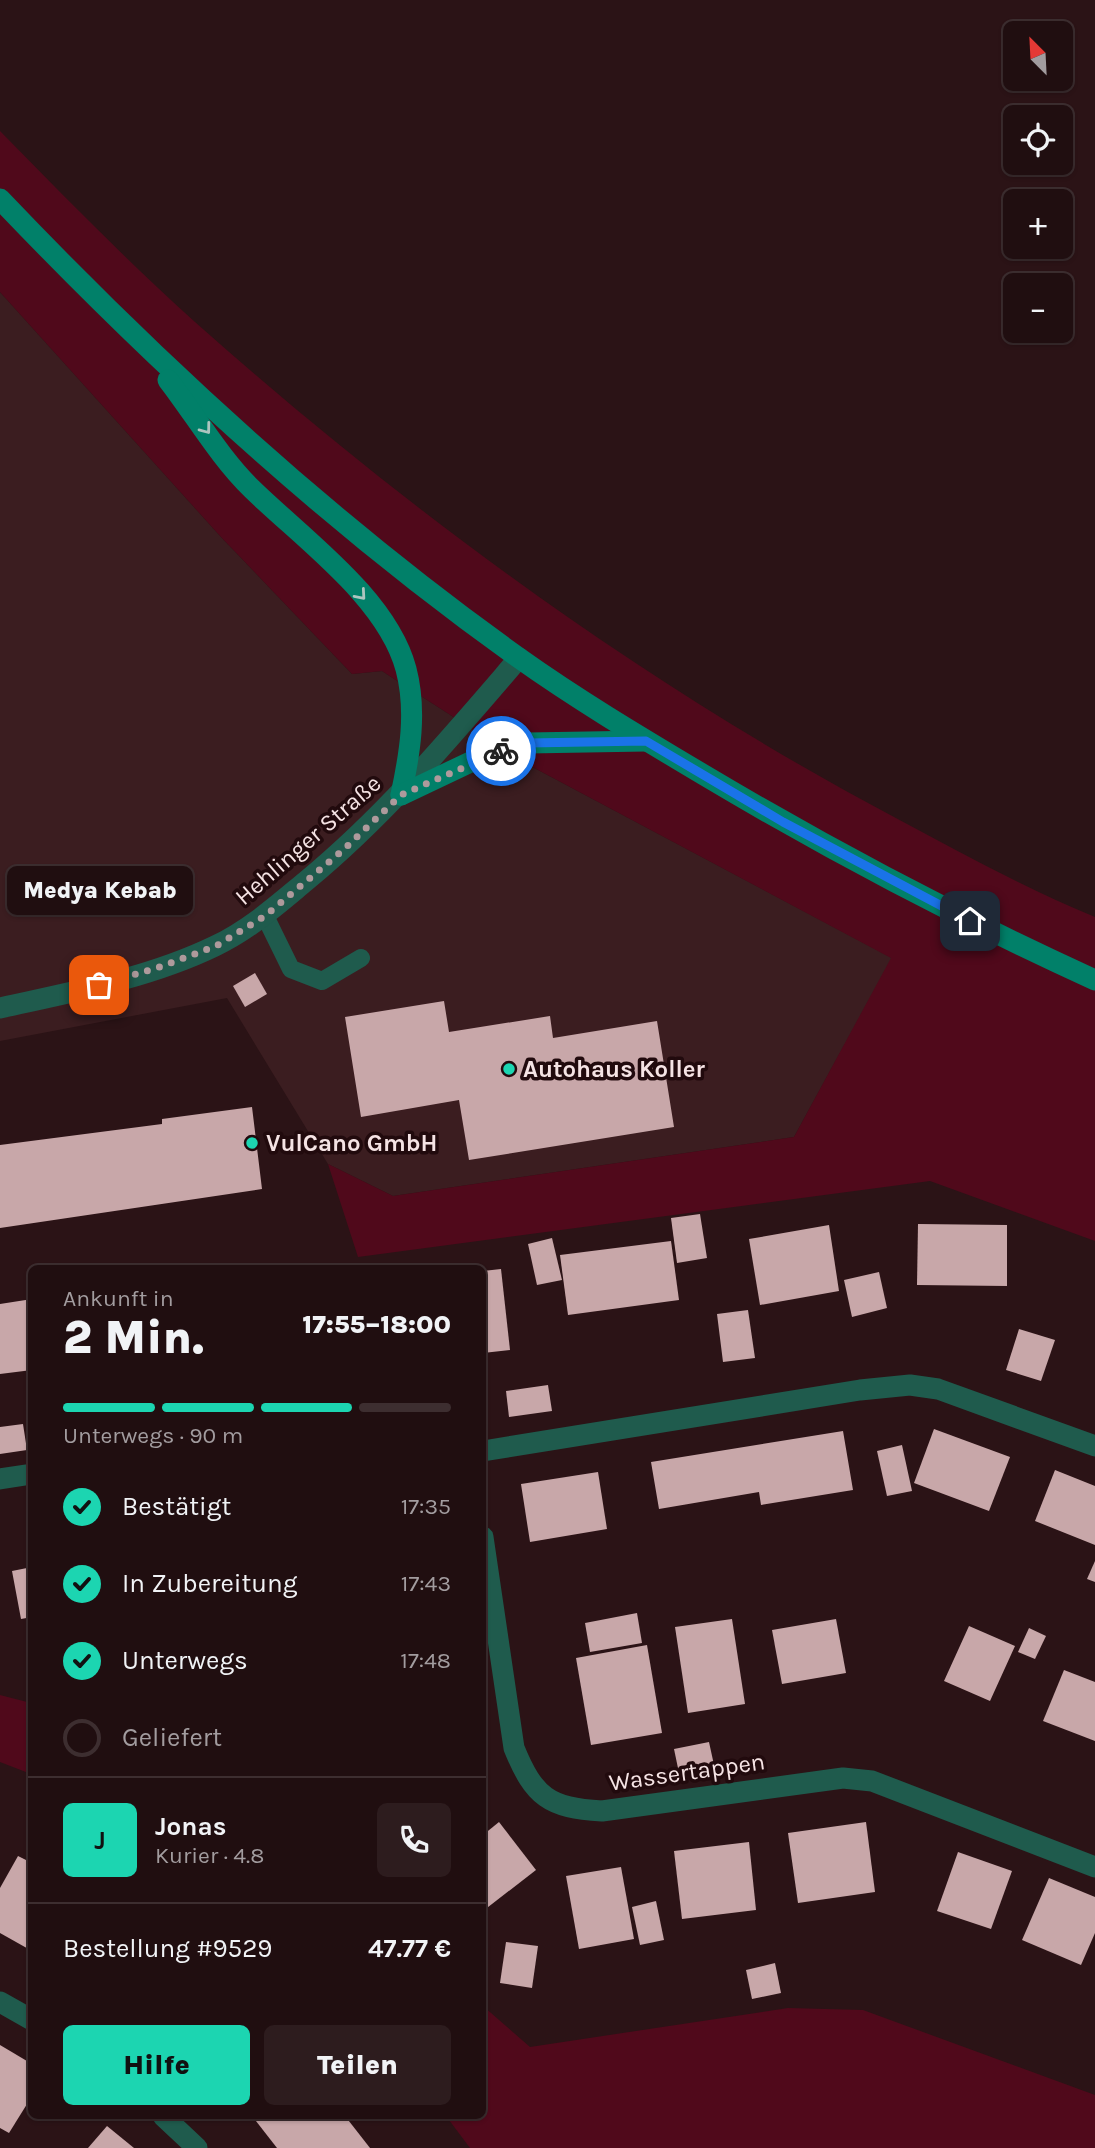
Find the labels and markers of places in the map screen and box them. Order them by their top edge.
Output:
callout: Medya Kebab [6,866,192,915]
pin [940,891,1000,951]
pin [69,955,129,1015]
place label: Autohaus Koller [523,1055,706,1083]
marker: Autohaus Koller [501,1061,517,1077]
place label: VulCano GmbH [266,1129,437,1157]
marker: VulCano GmbH [244,1135,260,1151]

